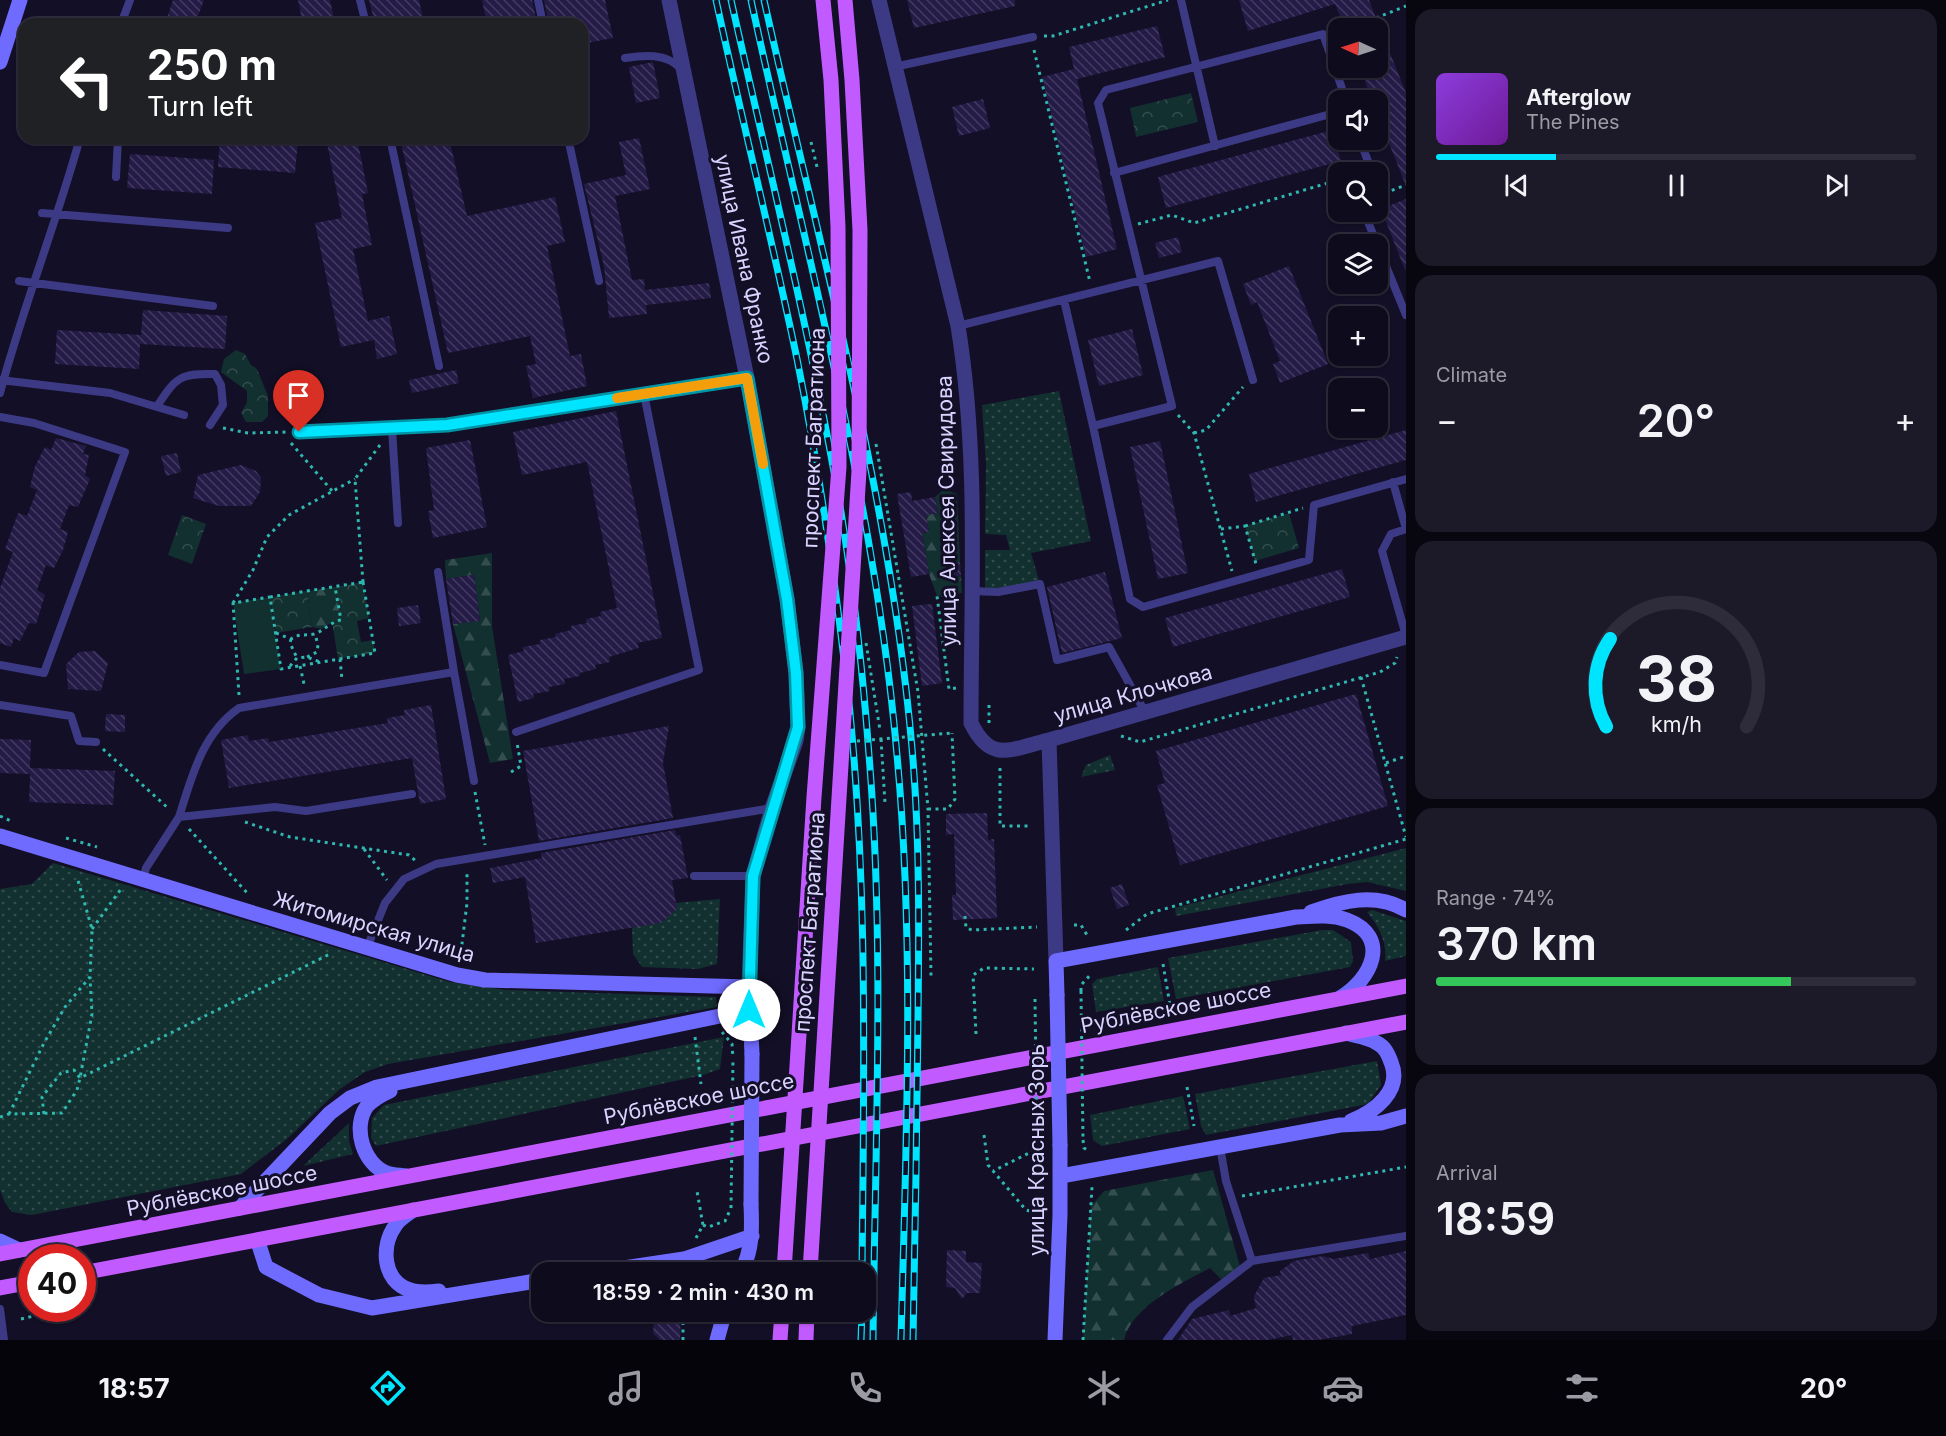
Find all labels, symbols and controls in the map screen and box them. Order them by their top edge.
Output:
north arrow [1328,18,1388,78]
map controls [1328,18,1388,438]
text: 250 m [147,39,277,90]
icon: left [48,42,126,120]
text: Afterglow [1526,84,1631,110]
text: Turn left [147,90,253,123]
button: sound [1328,90,1388,150]
text: The Pines [1526,110,1620,134]
street label: улица Ивана Франко [710,152,779,366]
button: search [1328,162,1388,222]
icon: previous [1500,169,1533,202]
icon: pause [1660,169,1693,202]
icon: next [1820,169,1853,202]
button: layers [1328,234,1388,294]
button: + [1328,306,1388,366]
street label: проспект Багратиона [797,327,830,549]
text: Climate [1436,363,1507,387]
pin [273,370,324,432]
street label: улица Алексея Свиридова [932,375,961,647]
button: − [1328,378,1388,438]
icon: arrive [282,379,315,412]
text: 20° [1637,393,1715,448]
text: − [1436,400,1458,440]
text: + [1894,400,1916,440]
text: 38 [1636,641,1716,716]
street label: улица Клочкова [1051,659,1215,728]
text: km/h [1651,711,1701,737]
street label: проспект Багратиона [789,811,830,1033]
street label: Житомирская улица [271,886,478,967]
text: Range · 74% [1436,886,1555,910]
text: 370 km [1436,916,1597,971]
street label: Рублёвское шоссе [1079,977,1273,1038]
position arrow [717,978,781,1042]
street label: улица Красных Зорь [1024,1044,1049,1256]
street label: Рублёвское шоссе [602,1068,796,1129]
street label: Рублёвское шоссе [125,1160,319,1221]
text: Arrival [1436,1161,1498,1185]
text: 18:59 [1436,1191,1555,1246]
speed limit sign: 40 [18,1244,96,1322]
text: 18:59 · 2 min · 430 m [593,1279,814,1305]
icon: directions [367,1367,409,1409]
icon: music [605,1367,647,1409]
icon: phone [844,1367,886,1409]
icon: climate [1083,1367,1125,1409]
icon: car [1322,1367,1364,1409]
icon: filters [1561,1367,1603,1409]
text: 18:57 [98,1372,170,1405]
text: 20° [1800,1372,1848,1405]

